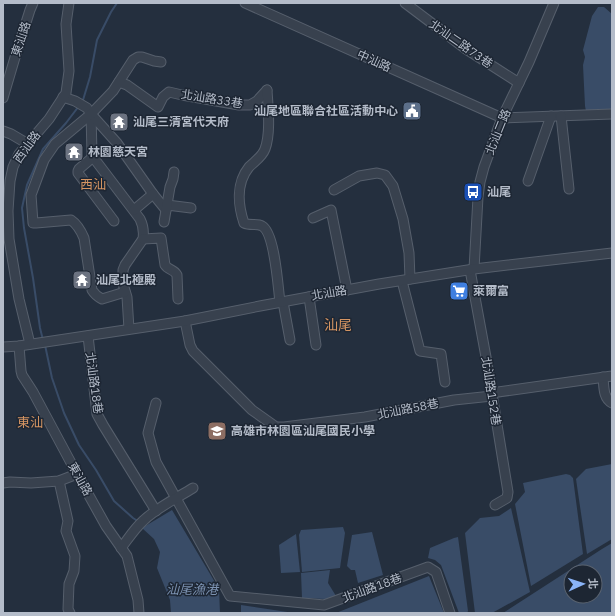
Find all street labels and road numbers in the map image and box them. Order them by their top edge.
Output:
street label: 北汕二路73巷 [427,16,496,71]
street label: 東汕路 [8,19,33,58]
street label: 中汕路 [355,46,394,75]
street label: 北汕路33巷 [180,86,244,111]
street label: 北汕二路 [482,107,513,157]
street label: 西汕路 [10,128,43,166]
street label: 北汕路 [310,282,348,303]
street label: 北汕路18巷 [83,351,106,415]
street label: 北汕路152巷 [479,355,504,426]
street label: 北汕路58巷 [376,395,440,422]
street label: 東汕路 [65,459,96,498]
street label: 北汕路18巷 [340,570,404,605]

